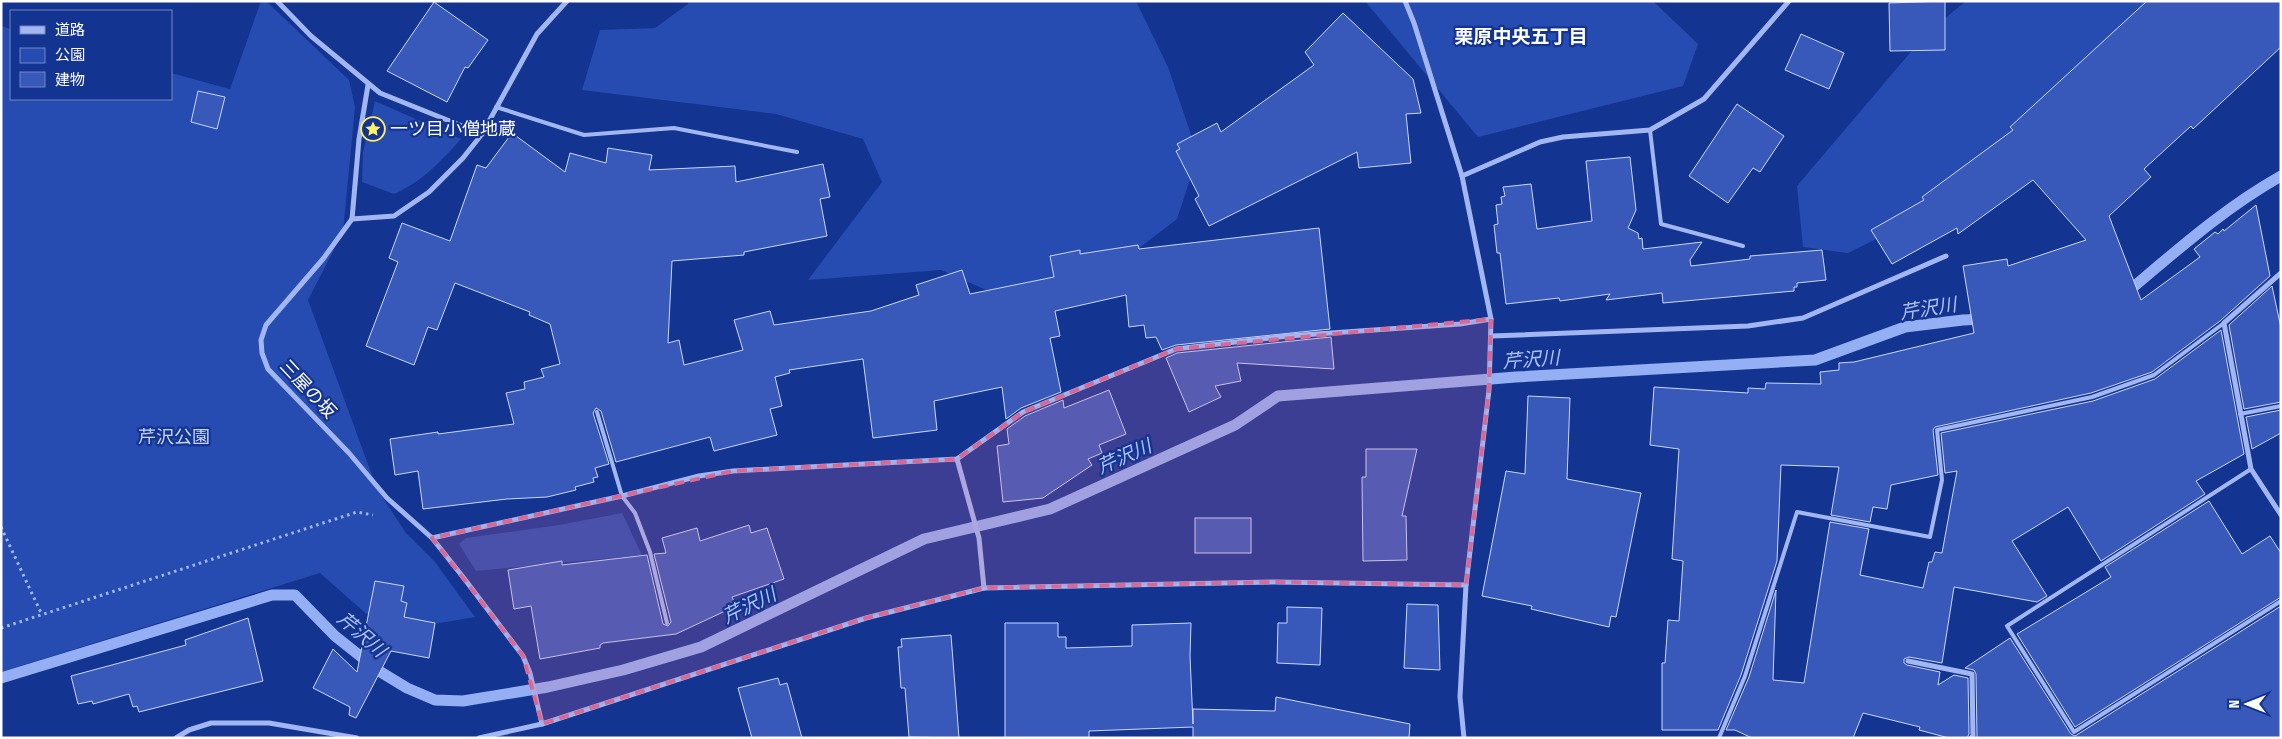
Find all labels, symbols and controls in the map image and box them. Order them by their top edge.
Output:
legend [10,10,172,100]
text: 道路 [55,21,85,39]
district label: 栗原中央五丁目 [1454,25,1588,48]
text: 公園 [55,46,85,64]
text: 建物 [55,71,85,89]
place icon: 一ツ目小僧地蔵 [360,116,386,142]
place label: 一ツ目小僧地蔵 [390,118,516,140]
water label: 芹沢川 [1898,292,1960,324]
water label: 芹沢川 [1502,346,1562,373]
street label: 三屋の坂 [275,355,341,423]
park label: 芹沢公園 [138,426,210,448]
water label: 芹沢川 [1093,434,1157,479]
water label: 芹沢川 [719,582,782,628]
water label: 芹沢川 [333,607,392,663]
north arrow [2222,679,2272,729]
text: N [2226,700,2243,708]

